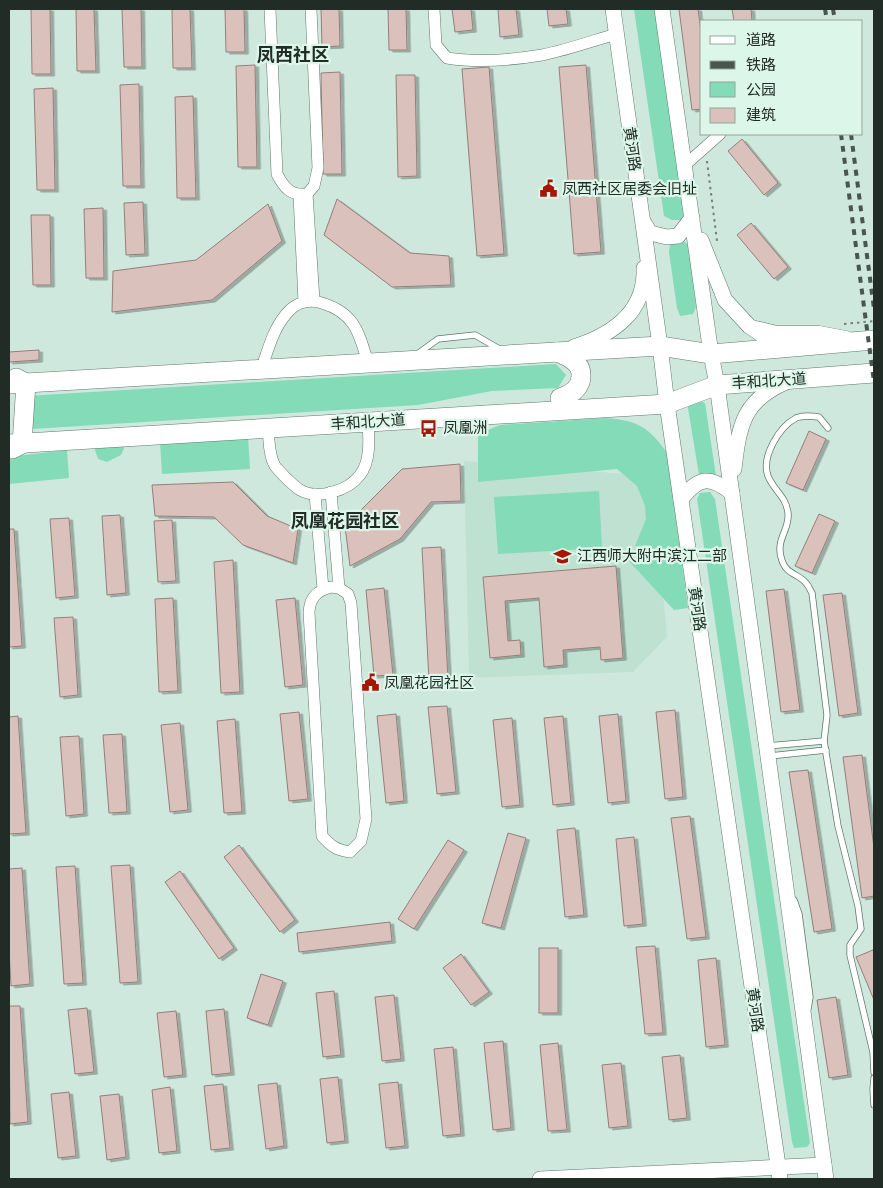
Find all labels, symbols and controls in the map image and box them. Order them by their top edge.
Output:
legend [700,20,863,135]
text: 道路 [746,31,776,49]
district label: 凤西社区 [257,44,329,65]
text: 铁路 [746,56,776,74]
text: 公园 [746,81,776,99]
text: 建筑 [746,106,776,124]
street label: 黄河路 [620,125,644,173]
public building icon: 凤西社区居委会旧址 [538,179,558,199]
place label: 凤西社区居委会旧址 [562,180,697,198]
street label: 丰和北大道 [731,369,807,393]
street label: 丰和北大道 [330,410,406,434]
bus stop icon: 凤凰洲 [419,418,439,438]
place label: 凤凰洲 [443,419,488,437]
district label: 凤凰花园社区 [291,510,399,531]
school or university icon: 江西师大附中滨江二部 [553,546,573,566]
place label: 江西师大附中滨江二部 [577,547,727,565]
street label: 黄河路 [685,585,709,633]
public building icon: 凤凰花园社区 [360,673,380,693]
place label: 凤凰花园社区 [384,674,474,692]
street label: 黄河路 [743,986,767,1034]

